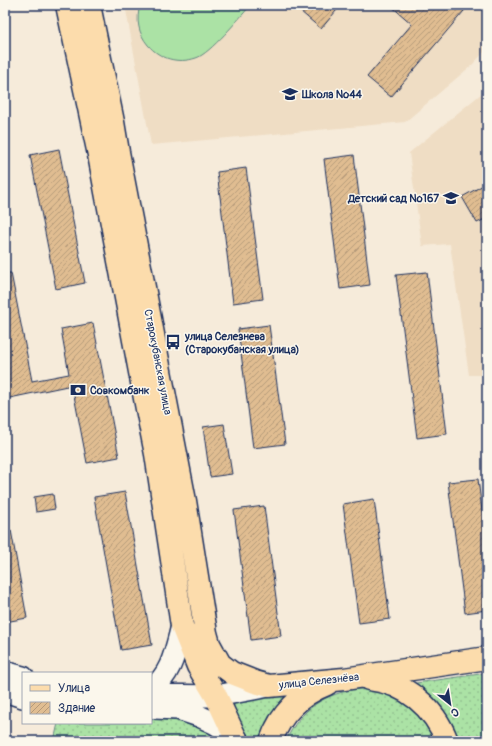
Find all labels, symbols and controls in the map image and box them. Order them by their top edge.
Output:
school or university icon: Школа №44 [281,85,299,103]
place label: Школа №44 [301,88,363,101]
school or university icon: Детский сад №167 [442,189,460,207]
place label: Детский сад №167 [347,192,439,205]
street label: Старокубанская улица [141,308,175,416]
place label: улица Селезнева (Старокубанская улица) [184,330,300,356]
bus stop icon: улица Селезнева (Старокубанская улица) [164,333,182,351]
bank icon: Совкомбанк [69,381,87,399]
place label: Совкомбанк [90,384,150,397]
street label: улица Селезнёва [277,670,360,692]
legend [22,672,152,724]
text: Улица [58,681,90,696]
north arrow [430,684,470,724]
text: Здание [58,701,95,716]
text: С [448,705,461,720]

